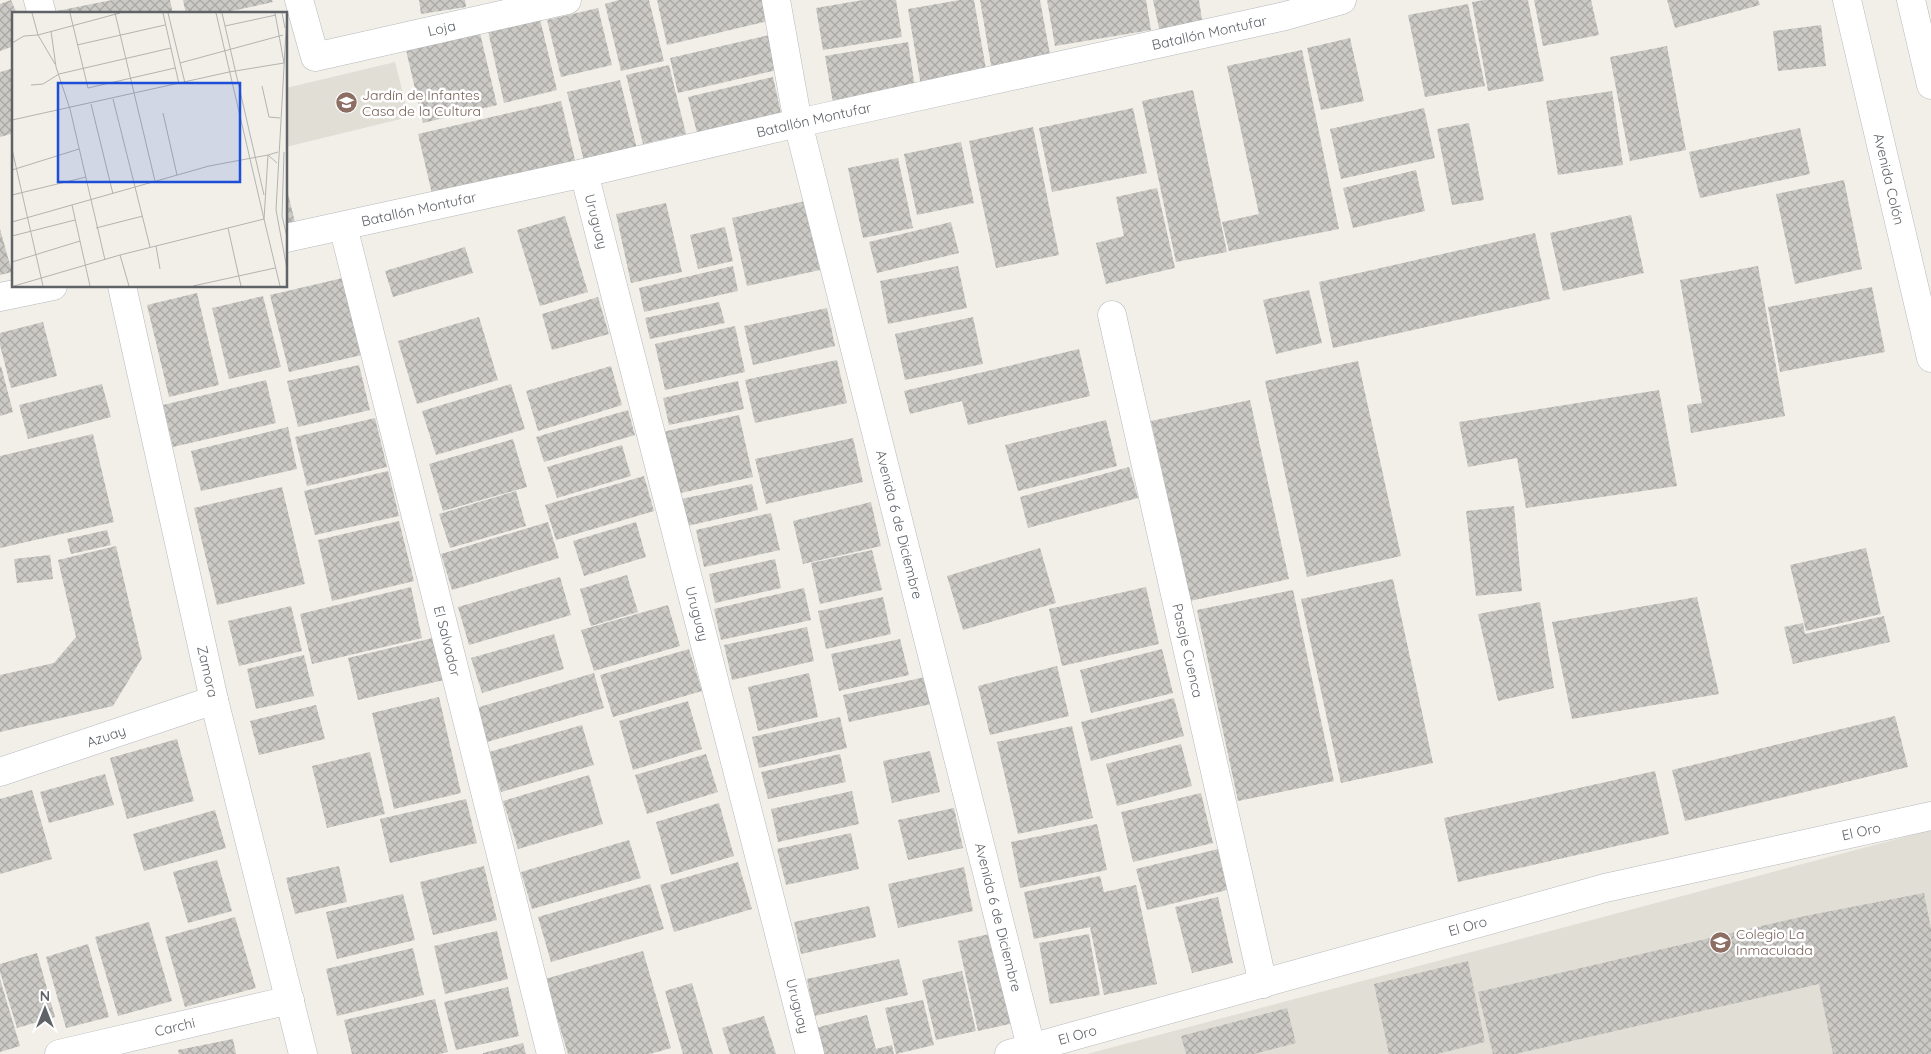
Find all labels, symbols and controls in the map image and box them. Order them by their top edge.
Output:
street label: Batallón Montufar [1150,11,1269,54]
inset map [12,12,288,288]
street label: Loja [426,16,457,40]
place label: Jardín de Infantes Casa de la Cultura [362,86,481,120]
school or university icon: Jardín de Infantes Casa de la Cultura [334,91,358,115]
street label: Batallón Montufar [755,98,874,141]
street label: Avenida Colón [1870,132,1908,227]
street label: Batallón Montufar [360,188,479,230]
street label: Uruguay [581,192,612,251]
street label: Avenida 6 de Diciembre [872,448,927,601]
street label: Uruguay [681,584,713,643]
street label: Pasaje Cuenca [1168,602,1207,700]
street label: El Salvador [430,604,465,679]
street label: Zamora [193,644,222,699]
street label: Azuay [84,721,128,751]
street label: El Oro [1840,818,1882,844]
street label: Avenida 6 de Diciembre [971,841,1026,994]
street label: El Oro [1446,912,1489,940]
place label: Colegio La Inmaculada [1736,925,1813,959]
school or university icon: Colegio La Inmaculada [1708,930,1732,954]
street label: Uruguay [782,977,813,1035]
north arrow [20,984,70,1034]
text: N [40,987,50,1005]
street label: Carchi [153,1013,197,1040]
street label: El Oro [1056,1021,1099,1049]

